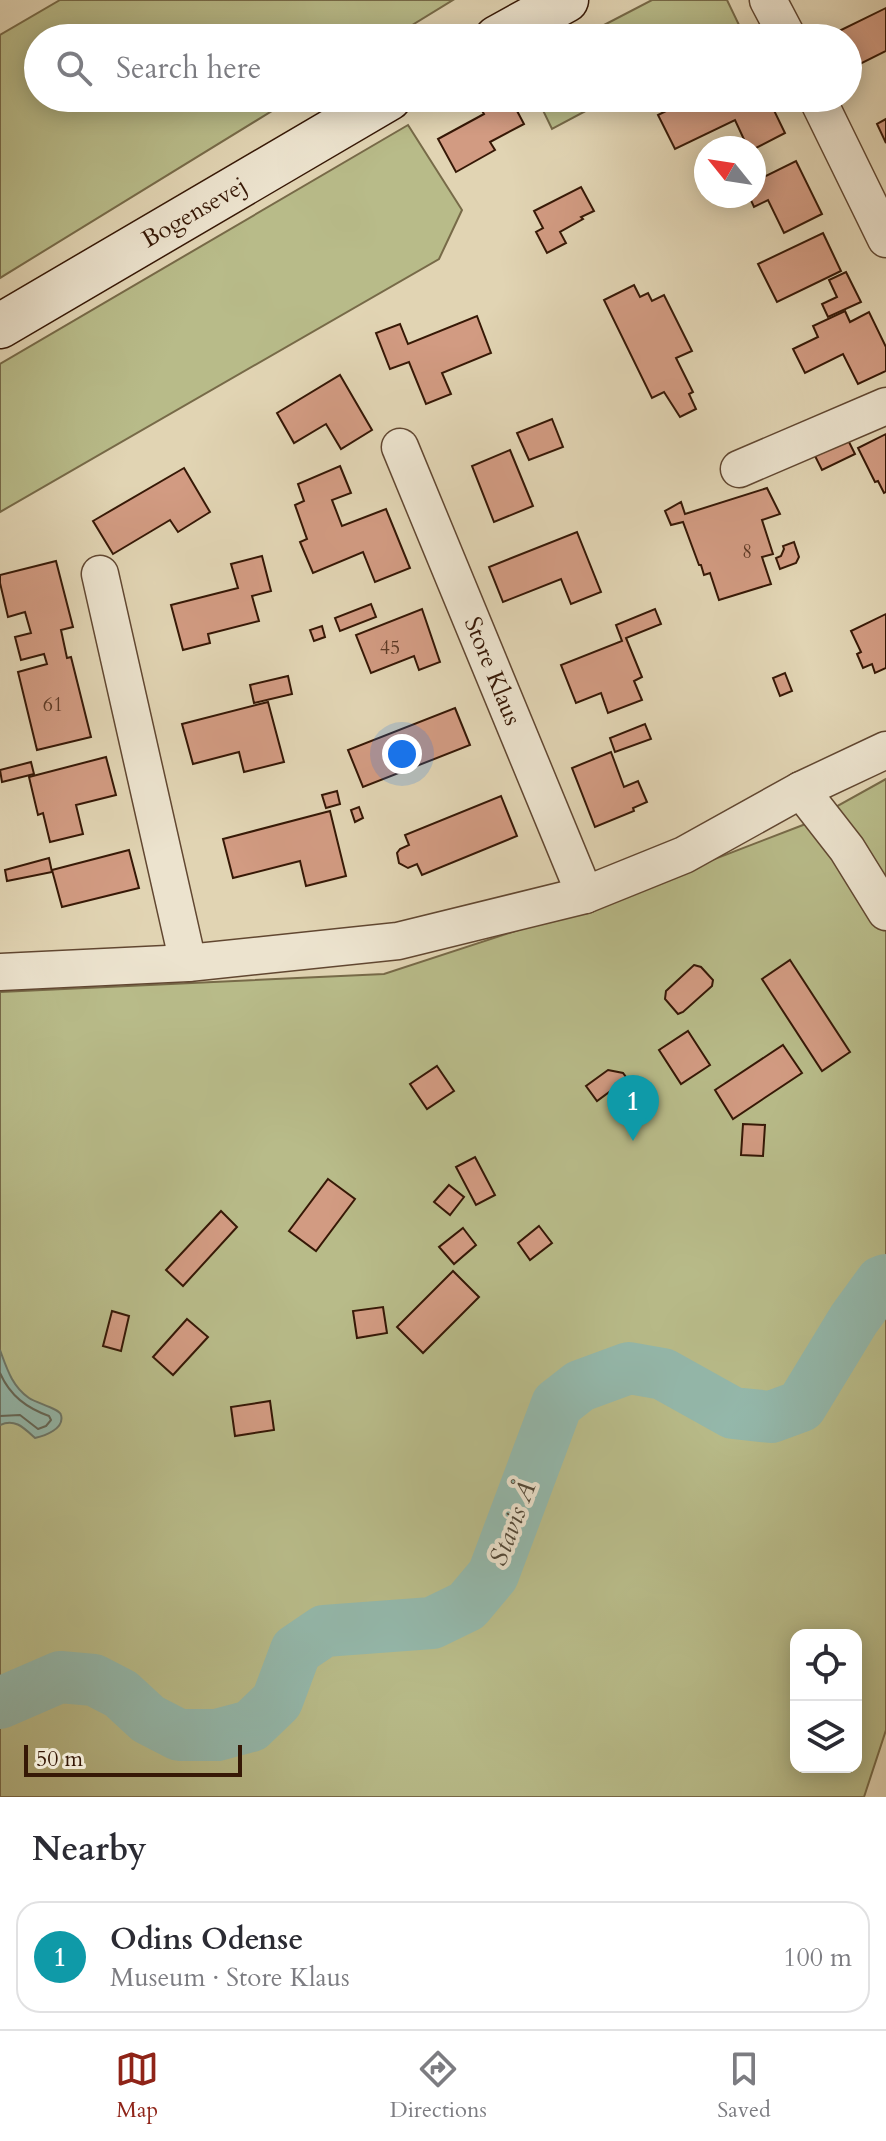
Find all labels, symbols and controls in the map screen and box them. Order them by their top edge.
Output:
search box [24,24,862,112]
icon: search [52,46,96,90]
text: Search here [116,48,261,89]
north arrow [694,136,766,208]
street label: Bogensevej [136,169,253,256]
house number: 8 [742,538,752,565]
street label: Store Klaus [456,612,529,730]
house number: 45 [380,634,400,661]
house number: 61 [43,691,63,718]
your location [382,734,422,774]
pin: 1 [607,1075,659,1141]
water label: Stavis Å [479,1476,545,1570]
map controls [790,1629,862,1773]
button: locate [790,1629,862,1701]
button: layers [790,1701,862,1773]
scale bar [24,1741,242,1777]
text: 50 m [36,1744,83,1774]
text: Nearby [32,1826,147,1872]
text: Odins Odense [110,1919,303,1960]
text: 1 [53,1940,67,1975]
text: 100 m [783,1940,852,1975]
text: Museum · Store Klaus [110,1960,350,1995]
tab: Map [115,2047,159,2125]
tab: Directions [390,2047,487,2125]
tab: Saved [717,2047,771,2125]

